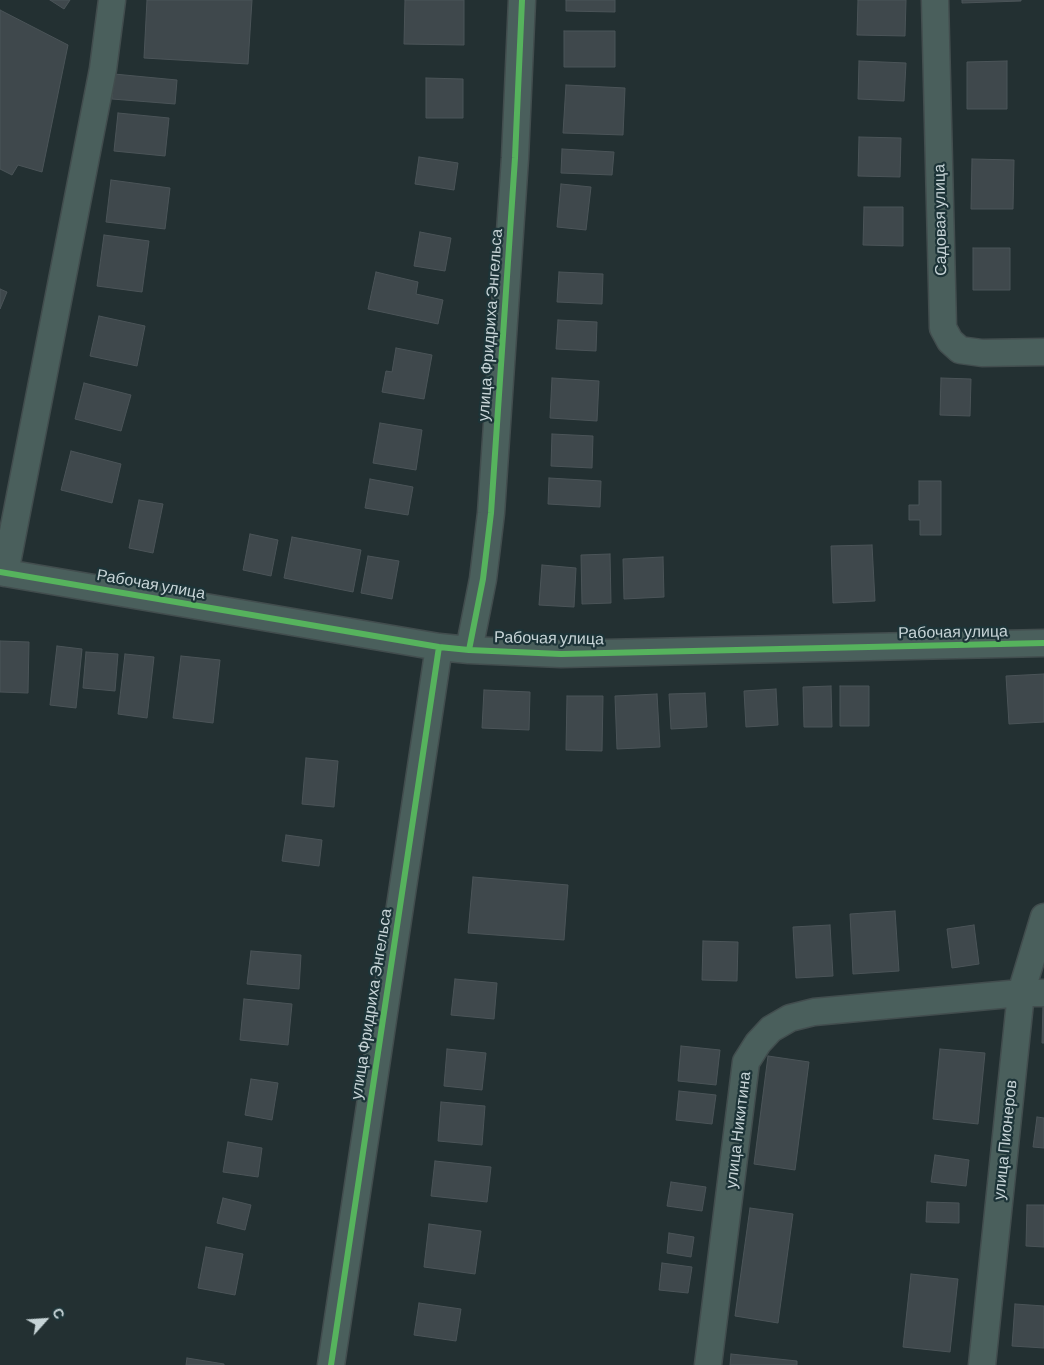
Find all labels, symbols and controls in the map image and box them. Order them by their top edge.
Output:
street label: Садовая улица [929,164,951,276]
street label: улица Фридриха Энгельса [474,228,506,422]
street label: Рабочая улица [95,565,207,603]
street label: Рабочая улица [898,621,1008,643]
street label: Рабочая улица [494,627,604,649]
street label: улица Фридриха Энгельса [346,907,396,1101]
street label: улица Никитина [721,1070,755,1190]
street label: улица Пионеров [989,1079,1021,1201]
north arrow [20,1295,70,1345]
text: С [49,1305,69,1321]

